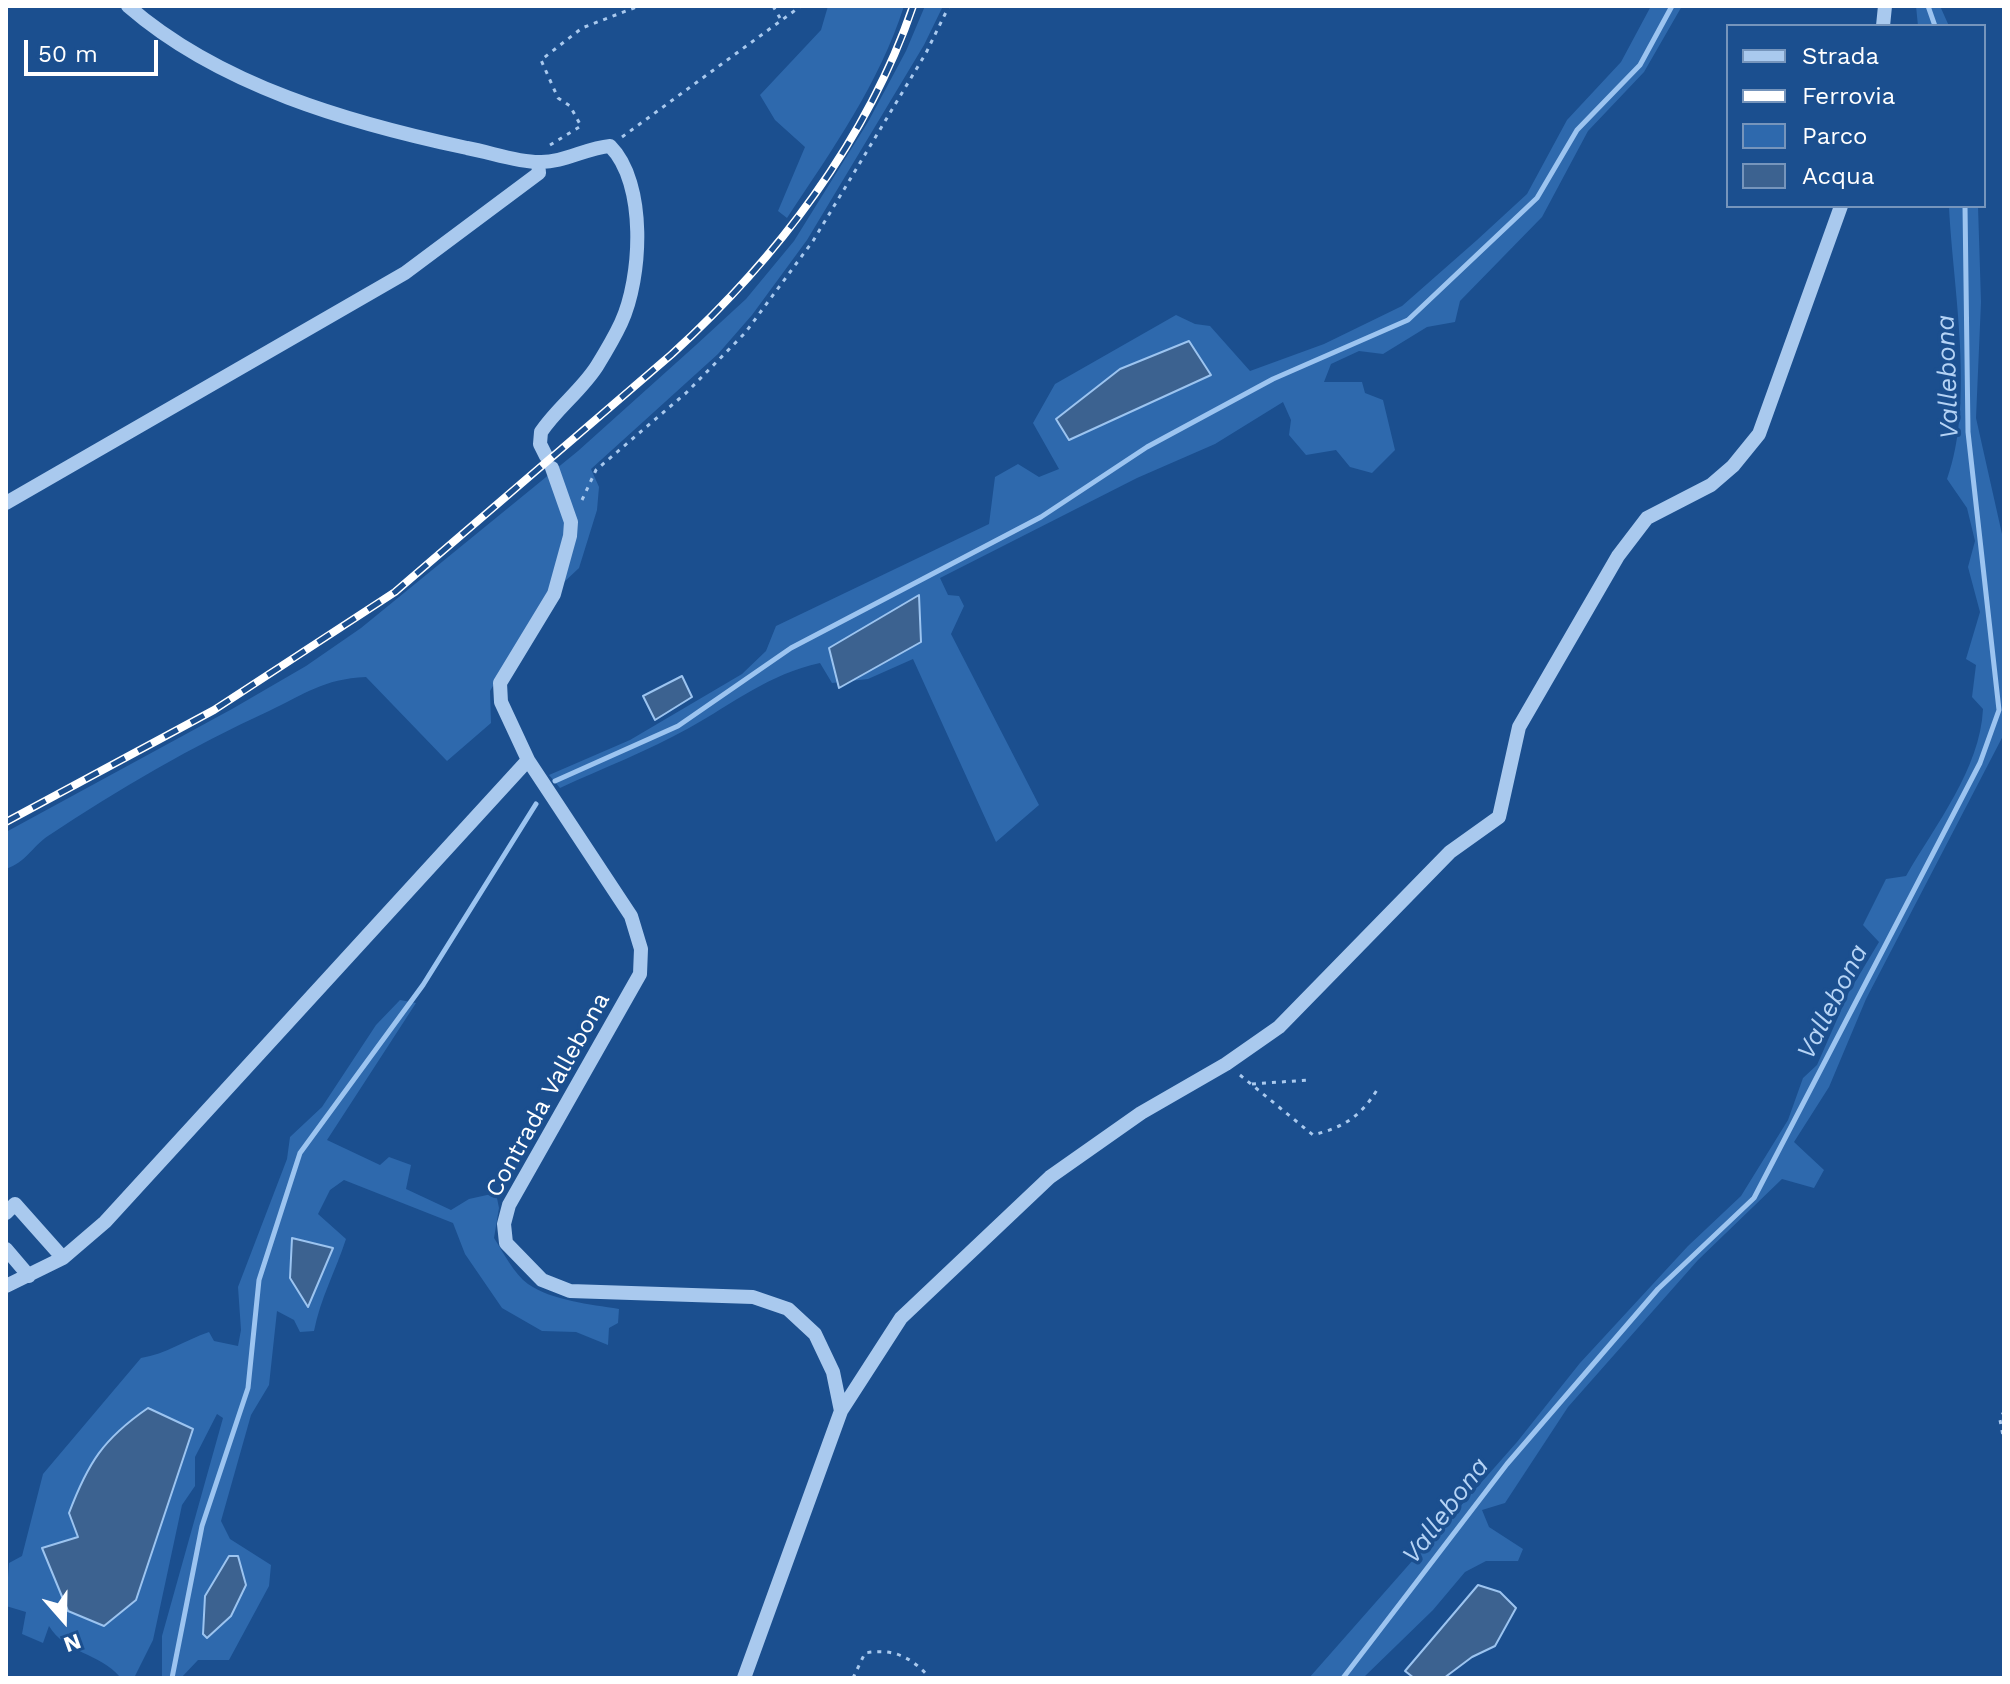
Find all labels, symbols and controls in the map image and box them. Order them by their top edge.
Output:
scale bar [28,24,162,74]
legend [1726,24,1986,208]
text: 50 m [38,40,98,68]
text: Strada [1802,42,1879,70]
text: Ferrovia [1802,82,1895,110]
text: Parco [1802,122,1867,150]
text: Acqua [1802,162,1875,190]
water label: Vallebona [1930,314,1966,440]
water label: Vallebona [1791,939,1875,1065]
street label: Contrada Vallebona [480,988,616,1202]
water label: Vallebona [1396,1452,1496,1570]
north arrow [24,1580,104,1660]
text: N [60,1628,84,1658]

